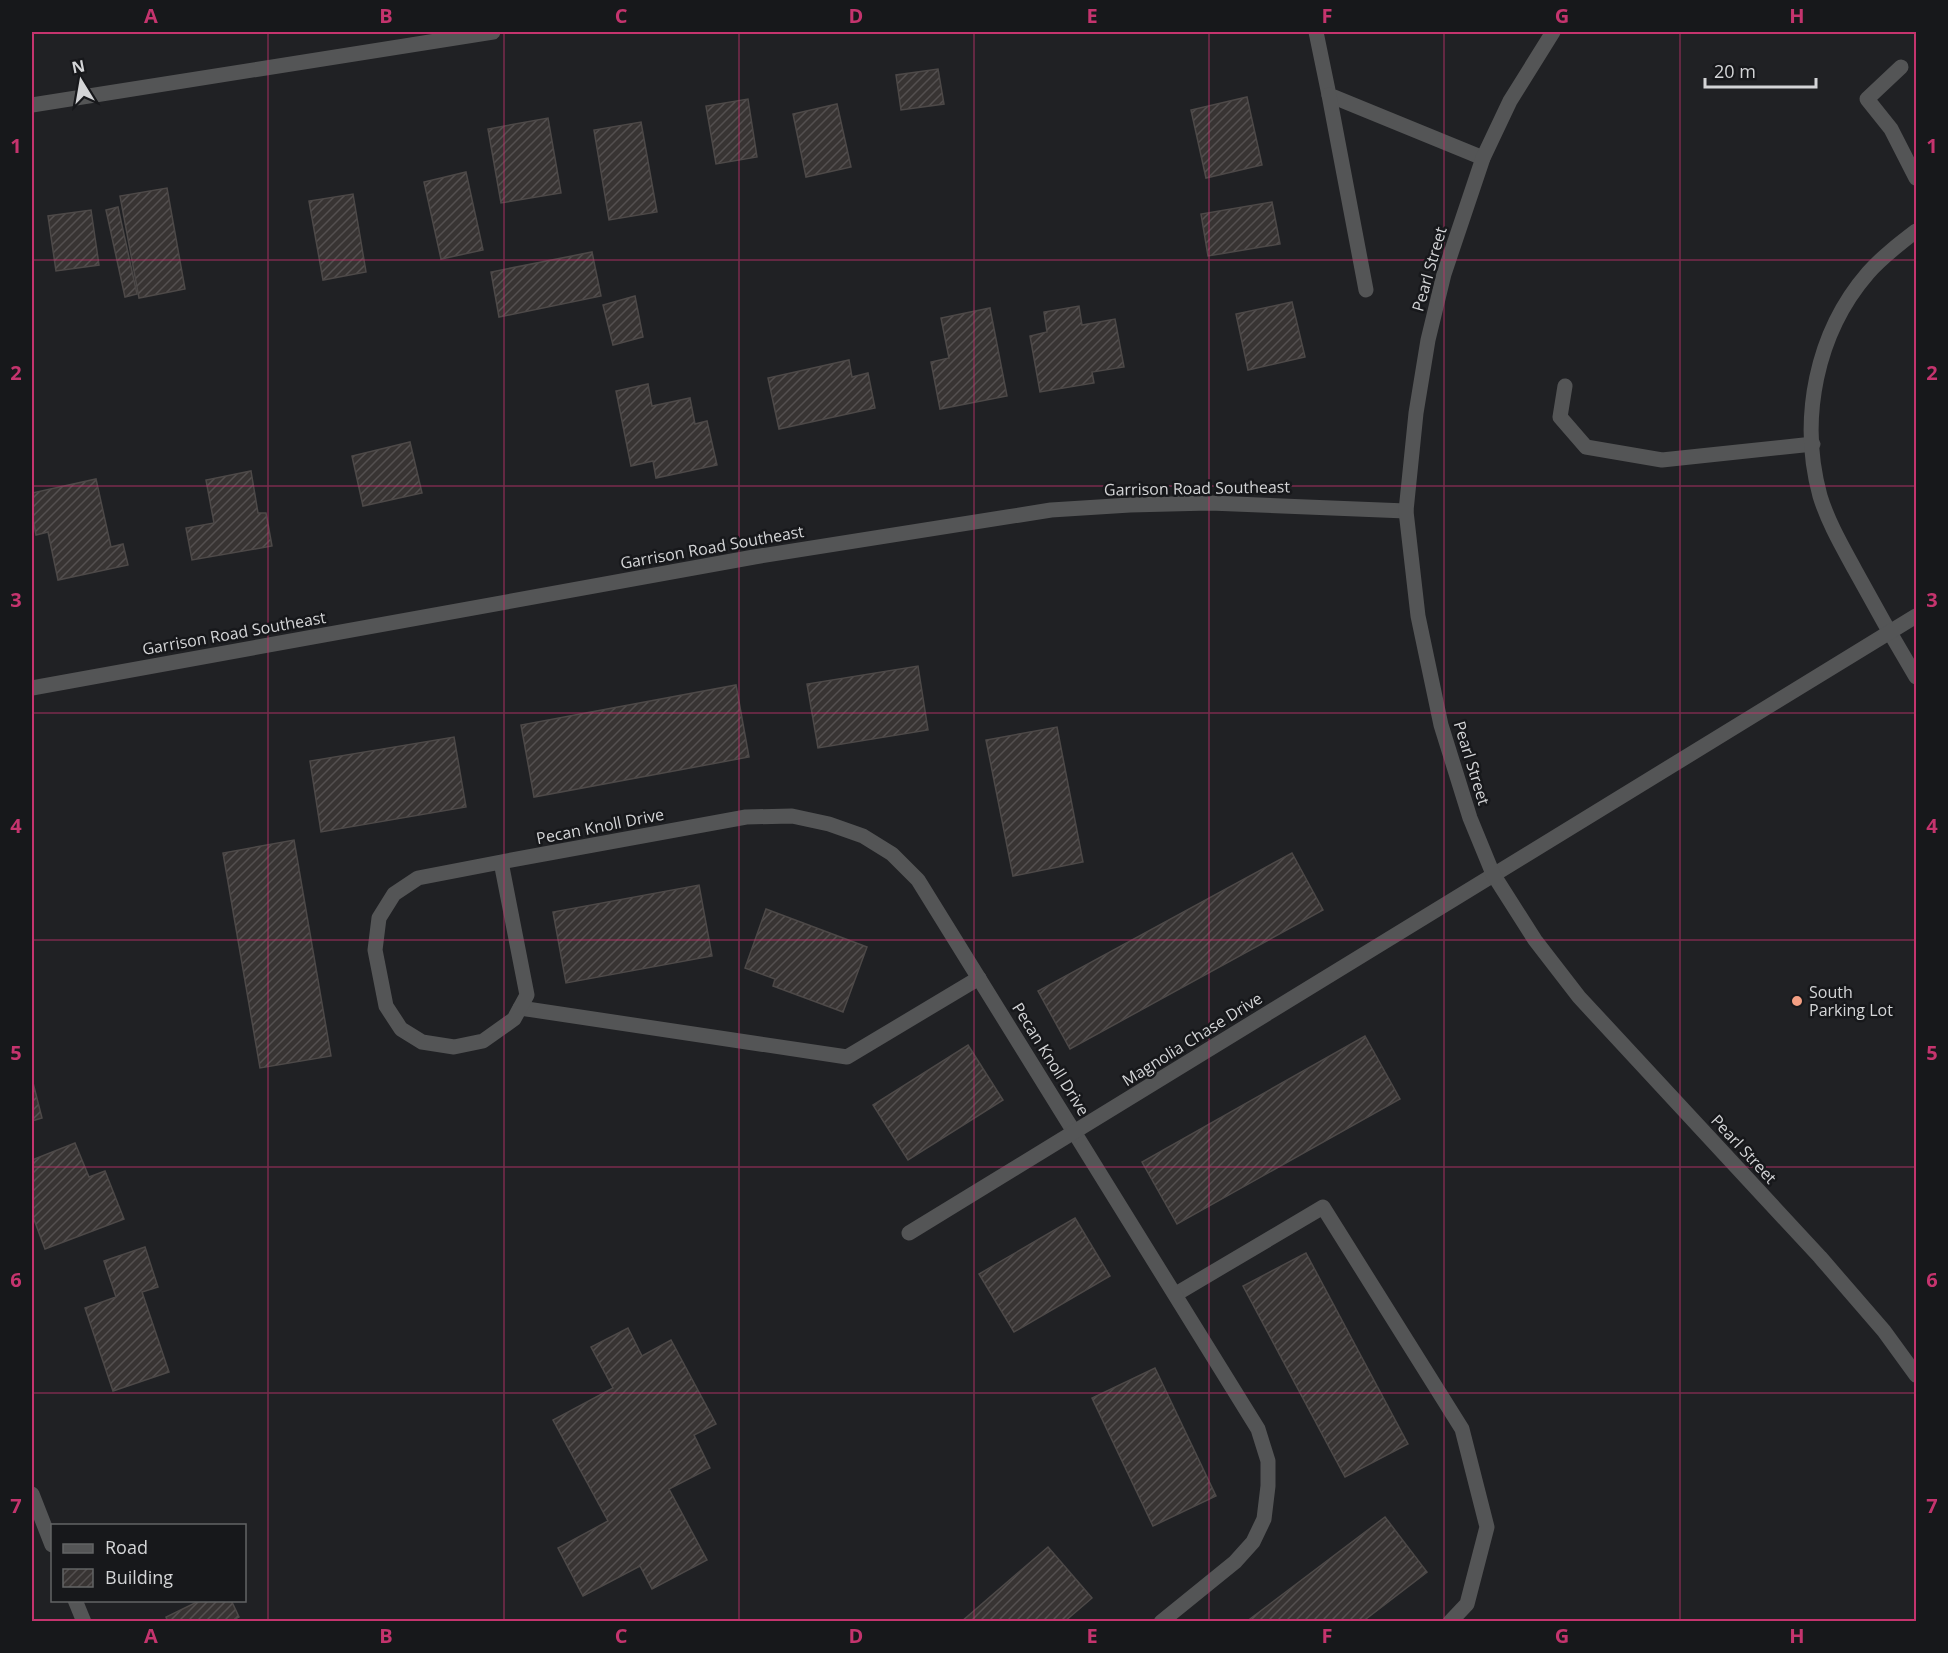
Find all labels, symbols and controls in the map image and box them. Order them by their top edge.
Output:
text: A [144,2,158,29]
text: B [379,2,393,29]
text: C [615,2,628,29]
text: D [849,2,863,29]
text: E [1086,2,1098,29]
text: F [1322,2,1332,29]
text: G [1555,2,1569,29]
text: H [1789,2,1805,29]
north arrow [51,51,111,111]
scale bar [1705,51,1816,89]
text: N [70,54,87,78]
text: 20 m [1714,59,1756,83]
text: 1 [10,132,22,159]
text: 1 [1926,132,1938,159]
street label: Pearl Street [1406,224,1452,314]
text: 2 [10,359,22,386]
text: 2 [1926,359,1938,386]
street label: Garrison Road Southeast [1104,475,1291,501]
street label: Garrison Road Southeast [618,520,806,574]
text: 3 [10,586,22,613]
text: 3 [1926,586,1938,613]
street label: Garrison Road Southeast [140,606,328,660]
street label: Pearl Street [1449,718,1495,808]
street label: Pecan Knoll Drive [534,803,666,849]
text: 4 [10,812,22,839]
text: 4 [1926,812,1938,839]
place label: South Parking Lot [1809,981,1893,1021]
street label: Magnolia Chase Drive [1118,987,1266,1091]
marker: South Parking Lot [1790,994,1804,1008]
street label: Pecan Knoll Drive [1007,998,1095,1120]
text: 5 [10,1039,22,1066]
text: 5 [1926,1039,1938,1066]
street label: Pearl Street [1706,1110,1782,1189]
text: 6 [10,1266,22,1293]
text: 6 [1926,1266,1938,1293]
text: 7 [10,1492,22,1519]
text: 7 [1926,1492,1938,1519]
legend [51,1524,246,1602]
text: Road [105,1535,148,1559]
text: Building [105,1565,173,1589]
text: A [144,1622,158,1649]
text: B [379,1622,393,1649]
text: C [615,1622,628,1649]
text: D [849,1622,863,1649]
text: E [1086,1622,1098,1649]
text: F [1322,1622,1332,1649]
text: G [1555,1622,1569,1649]
text: H [1789,1622,1805,1649]

